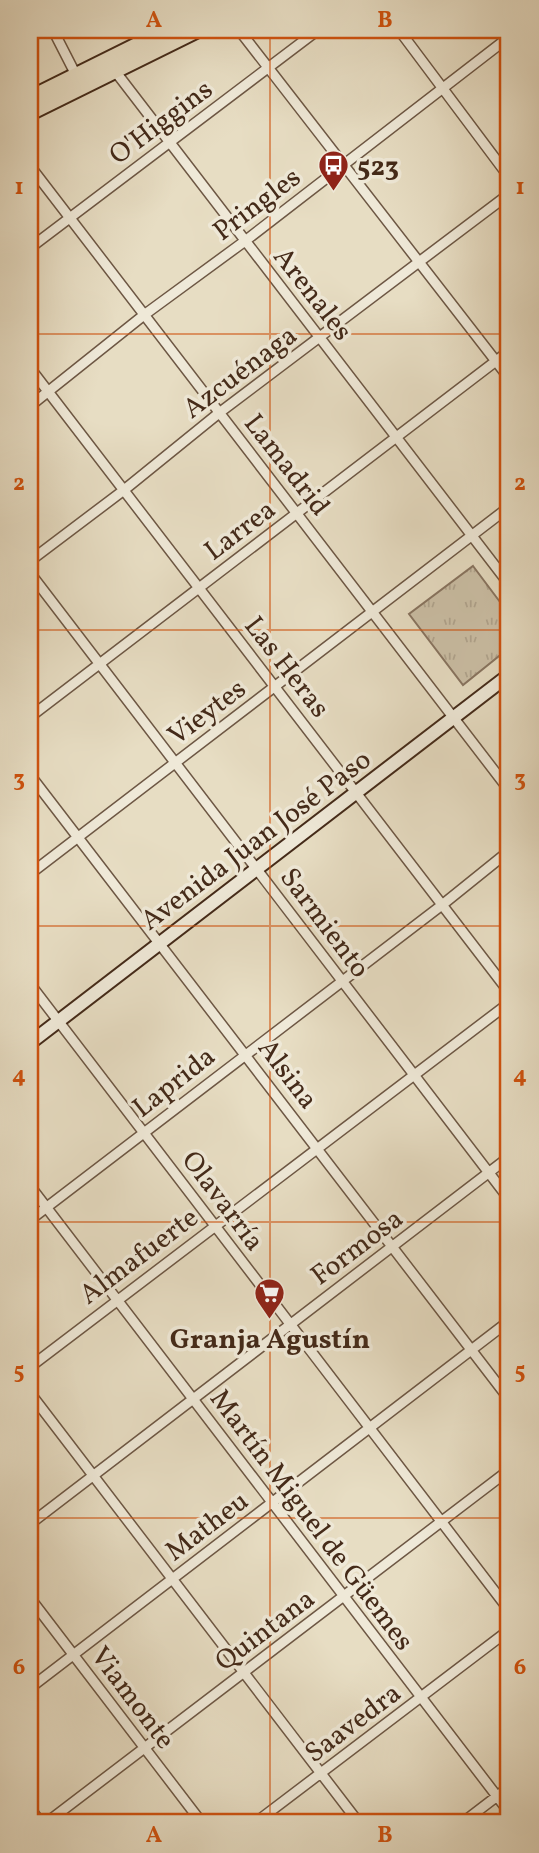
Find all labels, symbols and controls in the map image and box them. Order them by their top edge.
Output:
text: A [146,5,162,37]
text: B [377,5,393,37]
street label: O'Higgins [102,71,221,175]
bus stop icon: 523 [317,148,351,192]
place label: 523 [357,148,399,187]
street label: Pringles [205,159,310,251]
text: 1 [14,172,24,204]
text: 1 [515,172,525,204]
street label: Arenales [263,240,361,349]
street label: Azcuénaga [175,317,306,429]
street label: Lamadrid [234,406,338,525]
text: 2 [13,468,25,500]
text: 2 [514,468,526,500]
street label: Larrea [197,491,284,571]
street label: Las Heras [234,609,338,727]
street label: Vieytes [160,671,255,755]
street label: Avenida Juan José Paso [133,741,380,941]
text: 3 [13,764,25,796]
text: 3 [514,764,526,796]
street label: Sarmiento [270,860,378,987]
street label: Alsina [248,1031,326,1118]
street label: Laprida [125,1038,224,1128]
text: 4 [12,1060,26,1092]
text: 4 [513,1060,527,1092]
street label: Olavarría [171,1143,273,1260]
street label: Almafuerte [72,1199,207,1315]
street label: Formosa [303,1200,412,1296]
supermarket icon: Granja Agustín [253,1277,287,1321]
place label: Granja Agustín [170,1321,370,1360]
text: 5 [13,1356,25,1388]
text: 5 [514,1356,526,1388]
street label: Martín Miguel de Güemes [200,1382,422,1659]
street label: Matheu [158,1483,257,1571]
street label: Quintana [208,1581,323,1681]
street label: Viamonte [80,1639,184,1758]
text: 6 [13,1652,25,1684]
text: 6 [514,1652,526,1684]
street label: Saavedra [297,1675,410,1773]
text: A [146,1820,162,1852]
text: B [377,1820,393,1852]

